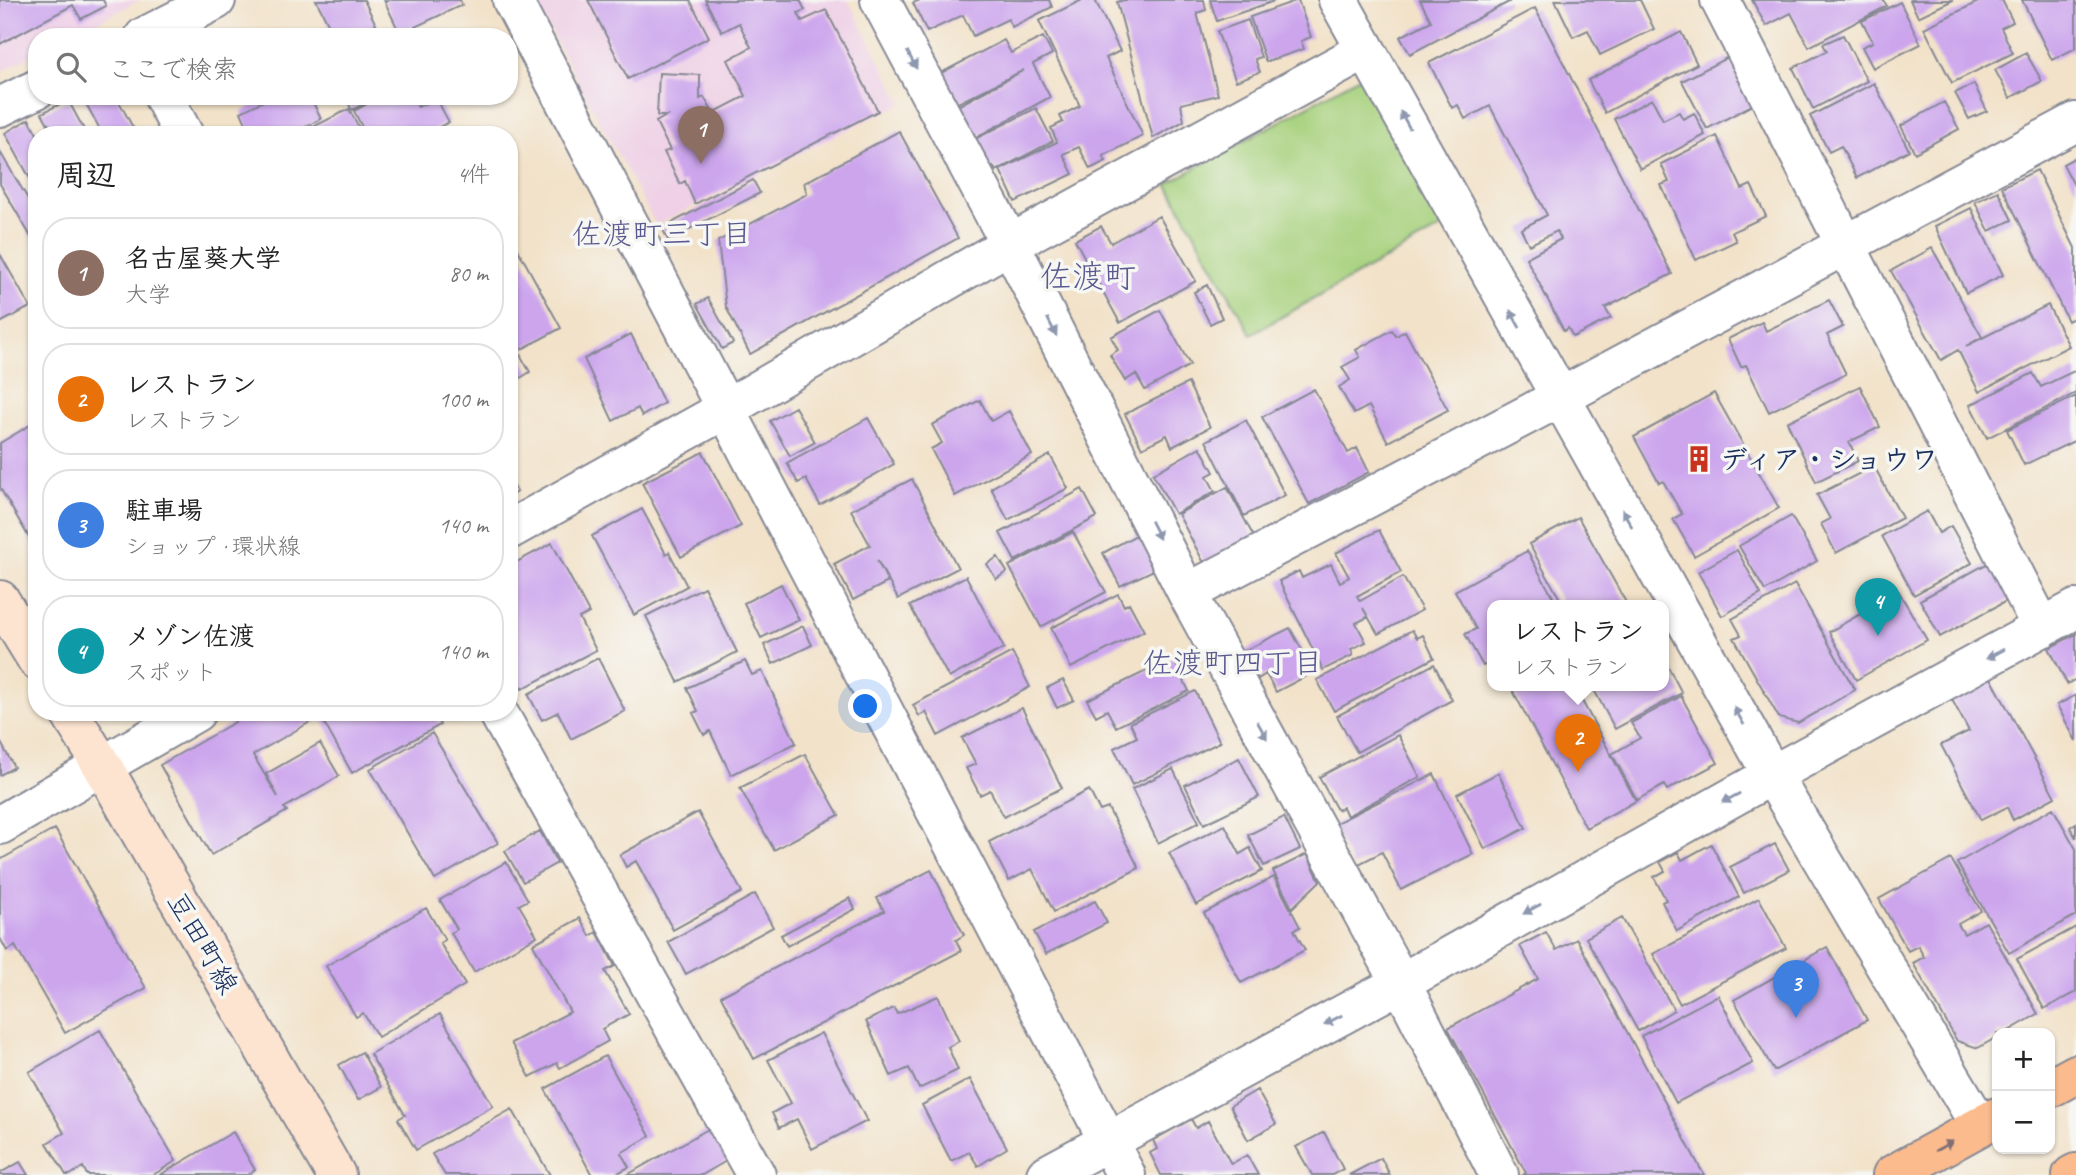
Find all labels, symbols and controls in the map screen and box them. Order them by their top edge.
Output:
search box [28,28,518,105]
icon: search [52,48,90,86]
one-way arrow [906,50,918,70]
text: ここで検索 [108,53,238,86]
pin: 1 [678,106,724,164]
one-way arrow [1399,111,1411,130]
text: 周辺 [56,156,116,194]
text: 4件 [457,160,490,189]
district label: 佐渡町三丁目 [572,215,752,253]
text: 名古屋葵大学 [125,242,281,275]
district label: 佐渡町 [1040,256,1136,297]
text: 1 [76,259,86,288]
text: 80 m [449,259,488,288]
text: 大学 [125,280,171,309]
one-way arrow [1510,309,1521,329]
one-way arrow [1046,317,1057,337]
text: レストラン [125,368,257,401]
text: 2 [76,385,86,414]
text: 100 m [439,385,488,414]
text: レストラン [125,406,242,435]
place label: ディア・ショウワ [1720,442,1938,477]
building icon: ディア・ショウワ [1684,444,1714,474]
text: 駐車場 [125,494,203,527]
one-way arrow [1621,508,1633,527]
text: 3 [76,511,86,540]
text: 140 m [439,511,488,540]
one-way arrow [1149,520,1160,540]
text: ショップ · 環状線 [125,532,301,561]
pin: 4 [1855,578,1901,636]
popup [1487,600,1669,691]
text: レストラン [1512,615,1644,648]
text: メゾン佐渡 [125,620,255,653]
text: 4 [76,637,86,666]
text: 140 m [439,637,488,666]
district label: 佐渡町四丁目 [1143,644,1323,682]
one-way arrow [1985,648,2004,660]
text: レストラン [1512,653,1629,682]
text: スポット [125,658,217,687]
your location [848,689,882,723]
one-way arrow [1733,706,1745,725]
pin: 2 [1555,714,1601,772]
one-way arrow [1256,721,1268,740]
one-way arrow [1721,792,1740,804]
street label: 豆田町線 [160,886,246,1000]
one-way arrow [1522,904,1542,915]
pin: 3 [1773,960,1819,1018]
one-way arrow [1323,1014,1343,1025]
map controls [1992,1028,2055,1154]
button: + [1992,1028,2055,1091]
button: − [1992,1091,2055,1154]
one-way arrow [1935,1140,1954,1152]

